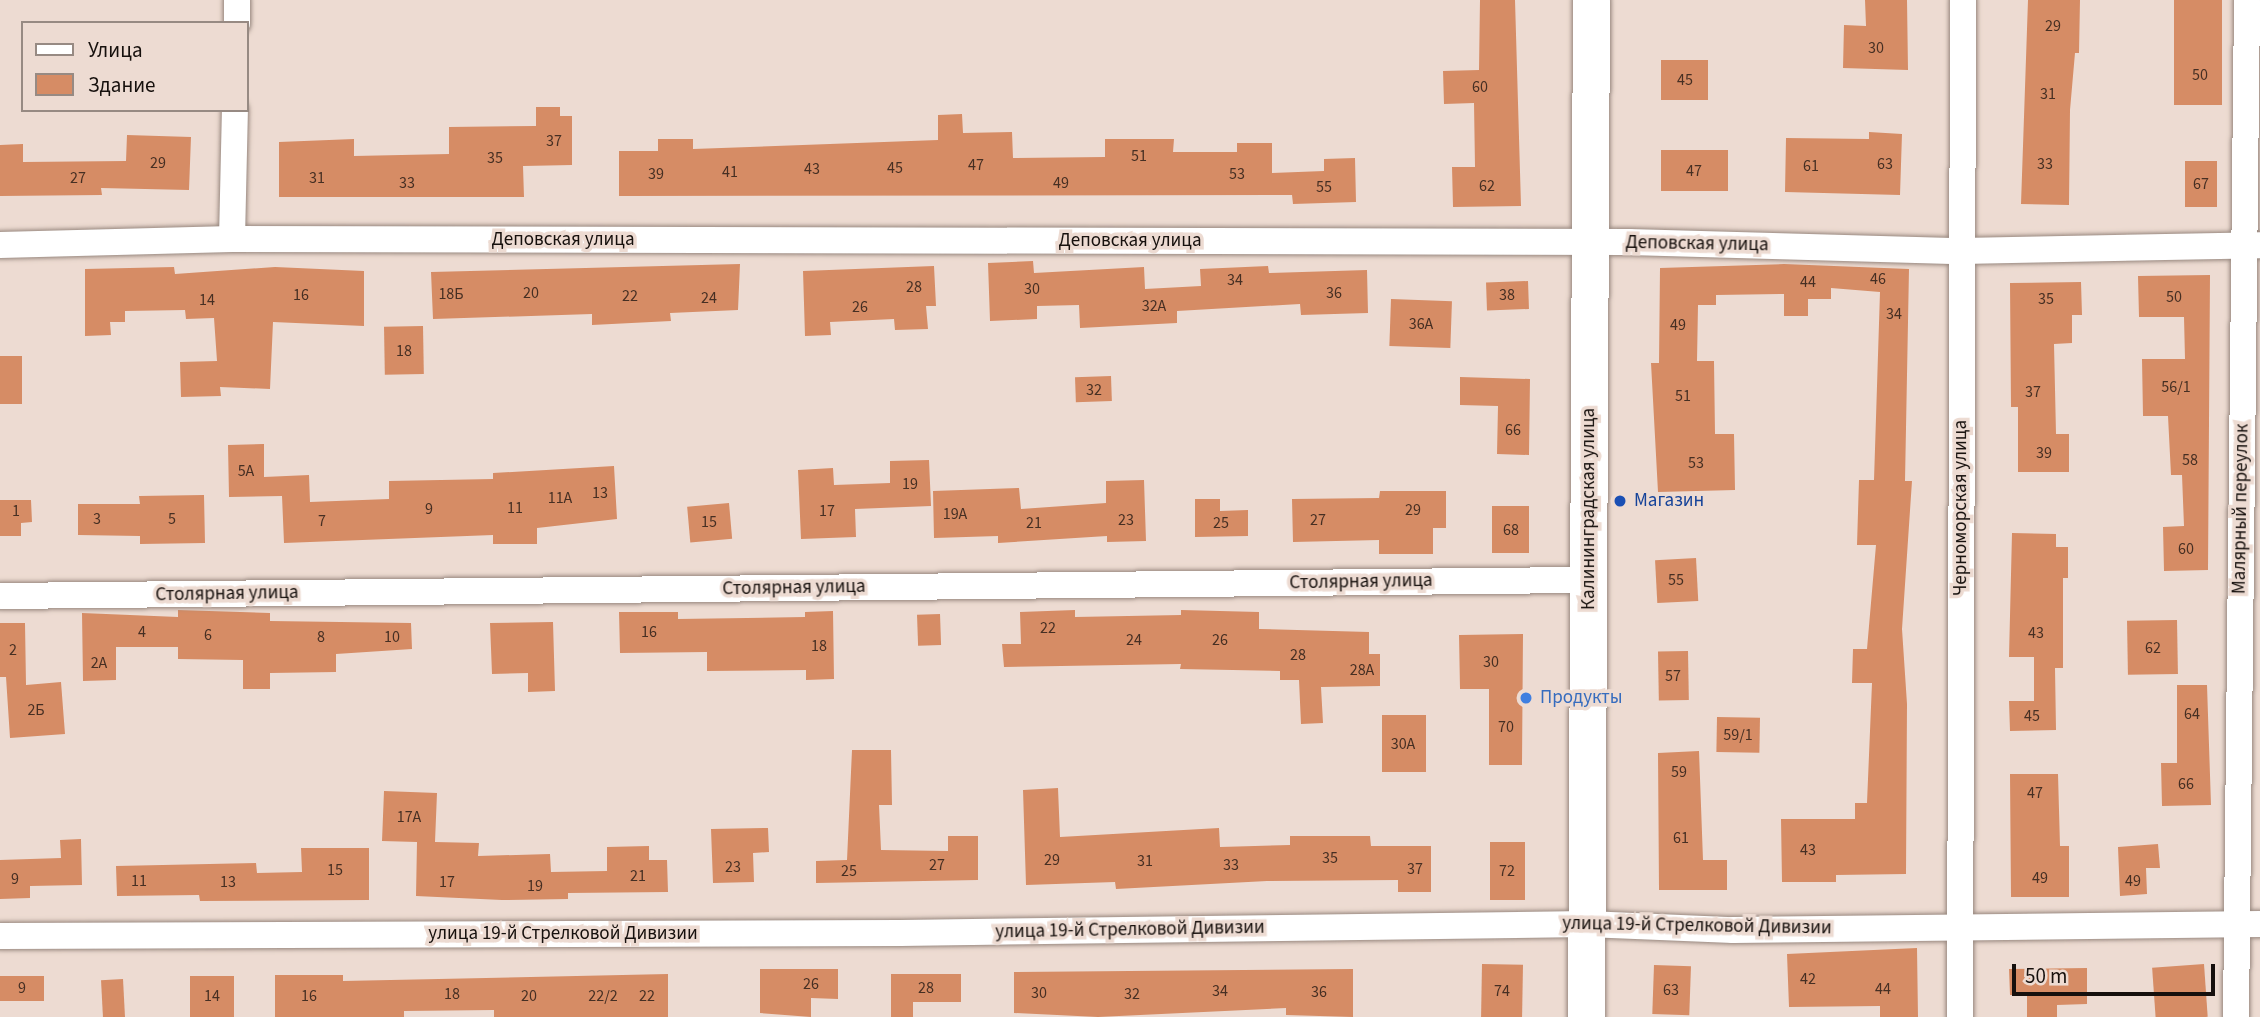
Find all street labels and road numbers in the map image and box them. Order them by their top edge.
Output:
street label: Деповская улица [492,229,634,251]
street label: Деповская улица [1059,230,1201,252]
street label: Деповская улица [1625,231,1769,257]
street label: Калининградская улица [1578,408,1600,610]
street label: Черноморская улица [1950,420,1972,596]
street label: Малярный переулок [2228,424,2254,594]
street label: Столярная улица [1289,569,1433,595]
street label: Столярная улица [722,575,866,601]
street label: Столярная улица [155,581,299,607]
street label: улица 19-й Стрелковой Дивизии [1562,912,1832,940]
street label: улица 19-й Стрелковой Дивизии [995,916,1265,944]
street label: улица 19-й Стрелковой Дивизии [428,923,698,945]

